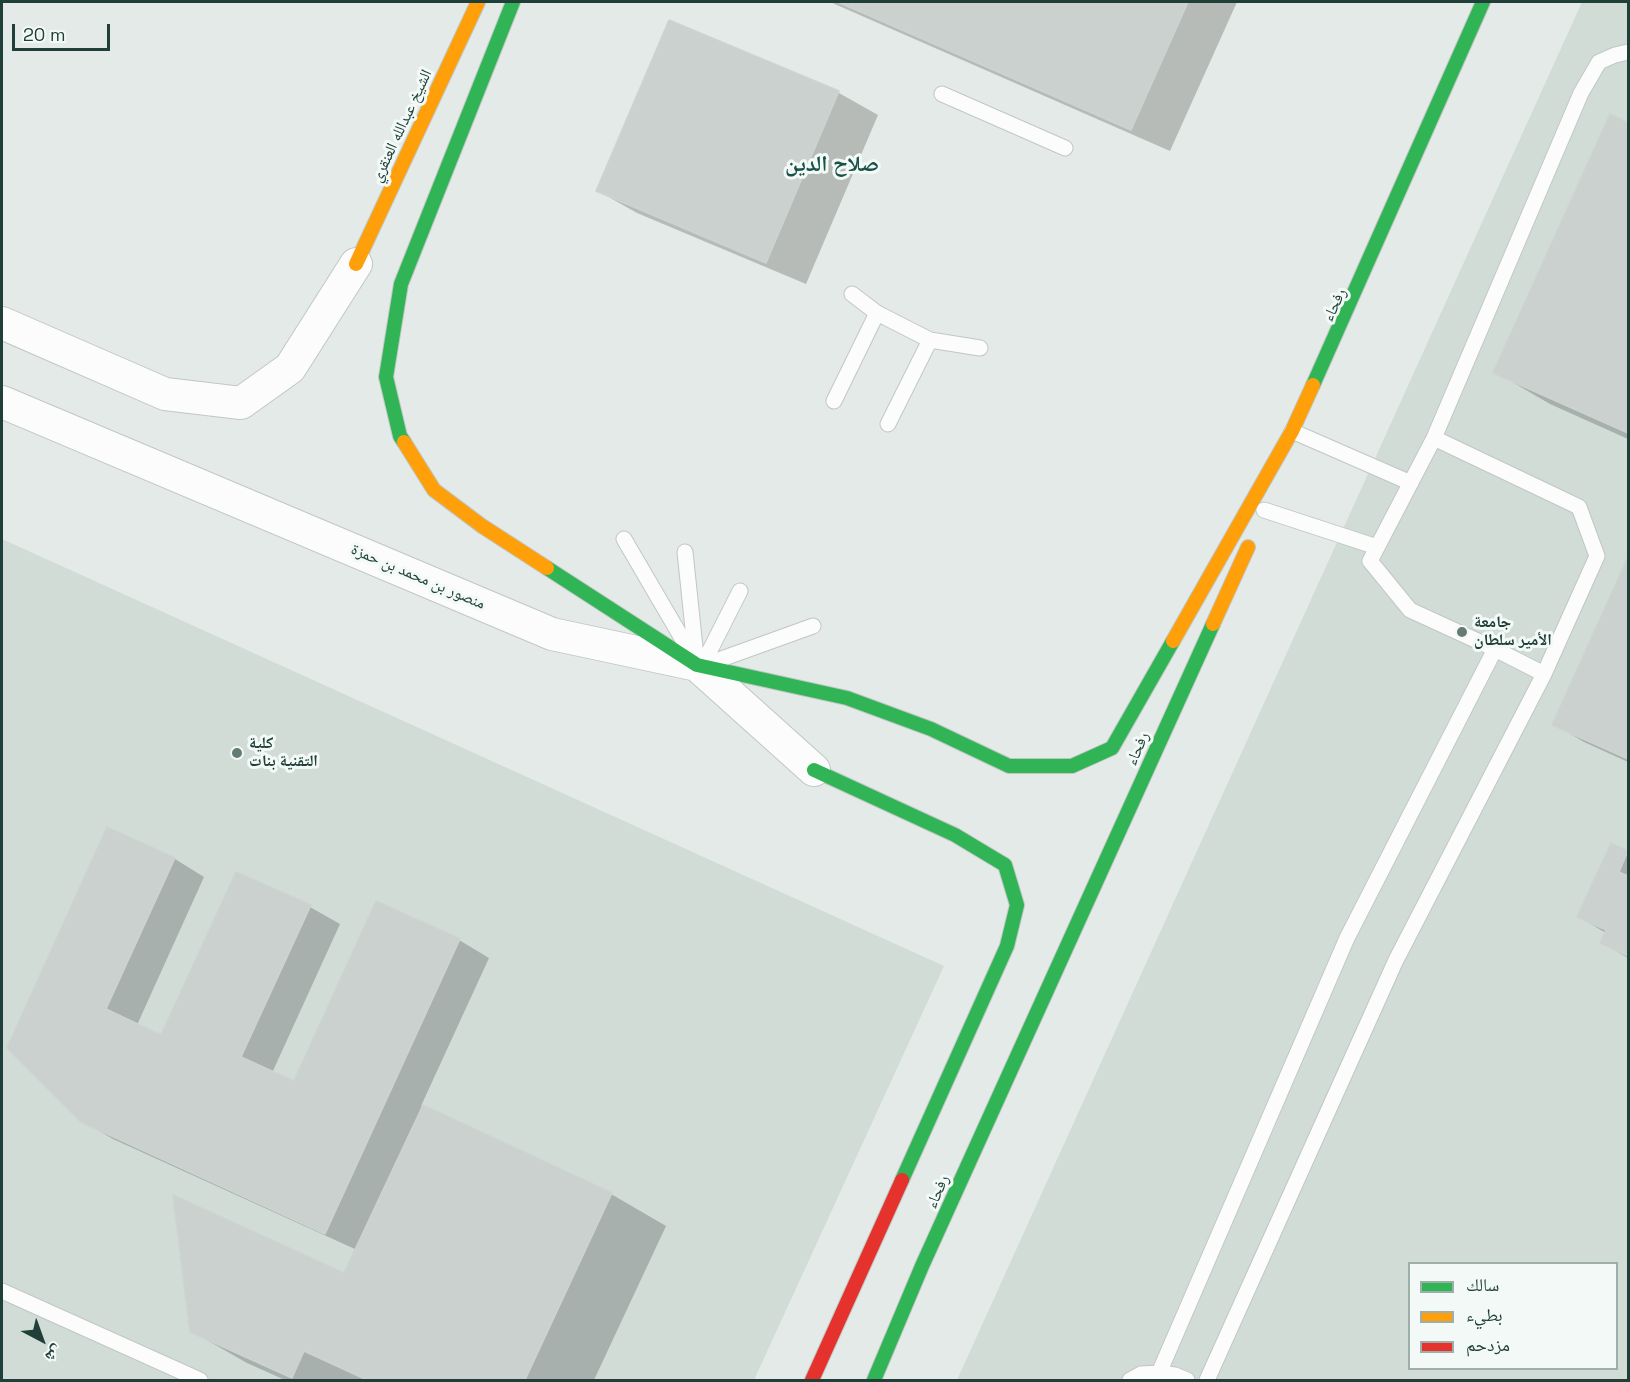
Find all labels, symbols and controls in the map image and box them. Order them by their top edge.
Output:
scale bar [15,12,112,50]
text: 20 m [23,23,66,46]
street label: الشيخ عبدالله العنقري [367,67,437,185]
district label: صلاح الدين [785,152,879,178]
street label: رفحاء [1319,285,1351,325]
street label: منصور بن محمد بن حمزة [348,540,488,614]
place label: جامعة الأمير سلطان [1474,613,1552,651]
marker: جامعة الأمير سلطان [1455,625,1469,639]
street label: رفحاء [1122,729,1154,769]
place label: كلية التقنية بنات [249,734,318,772]
marker: كلية التقنية بنات [230,746,244,760]
street label: رفحاء [922,1172,954,1212]
legend [1408,1262,1618,1370]
text: سالك [1466,1273,1499,1296]
text: بطيء [1466,1303,1503,1326]
north arrow [12,1310,72,1370]
text: مزدحم [1466,1333,1510,1356]
text: ش [41,1340,67,1367]

